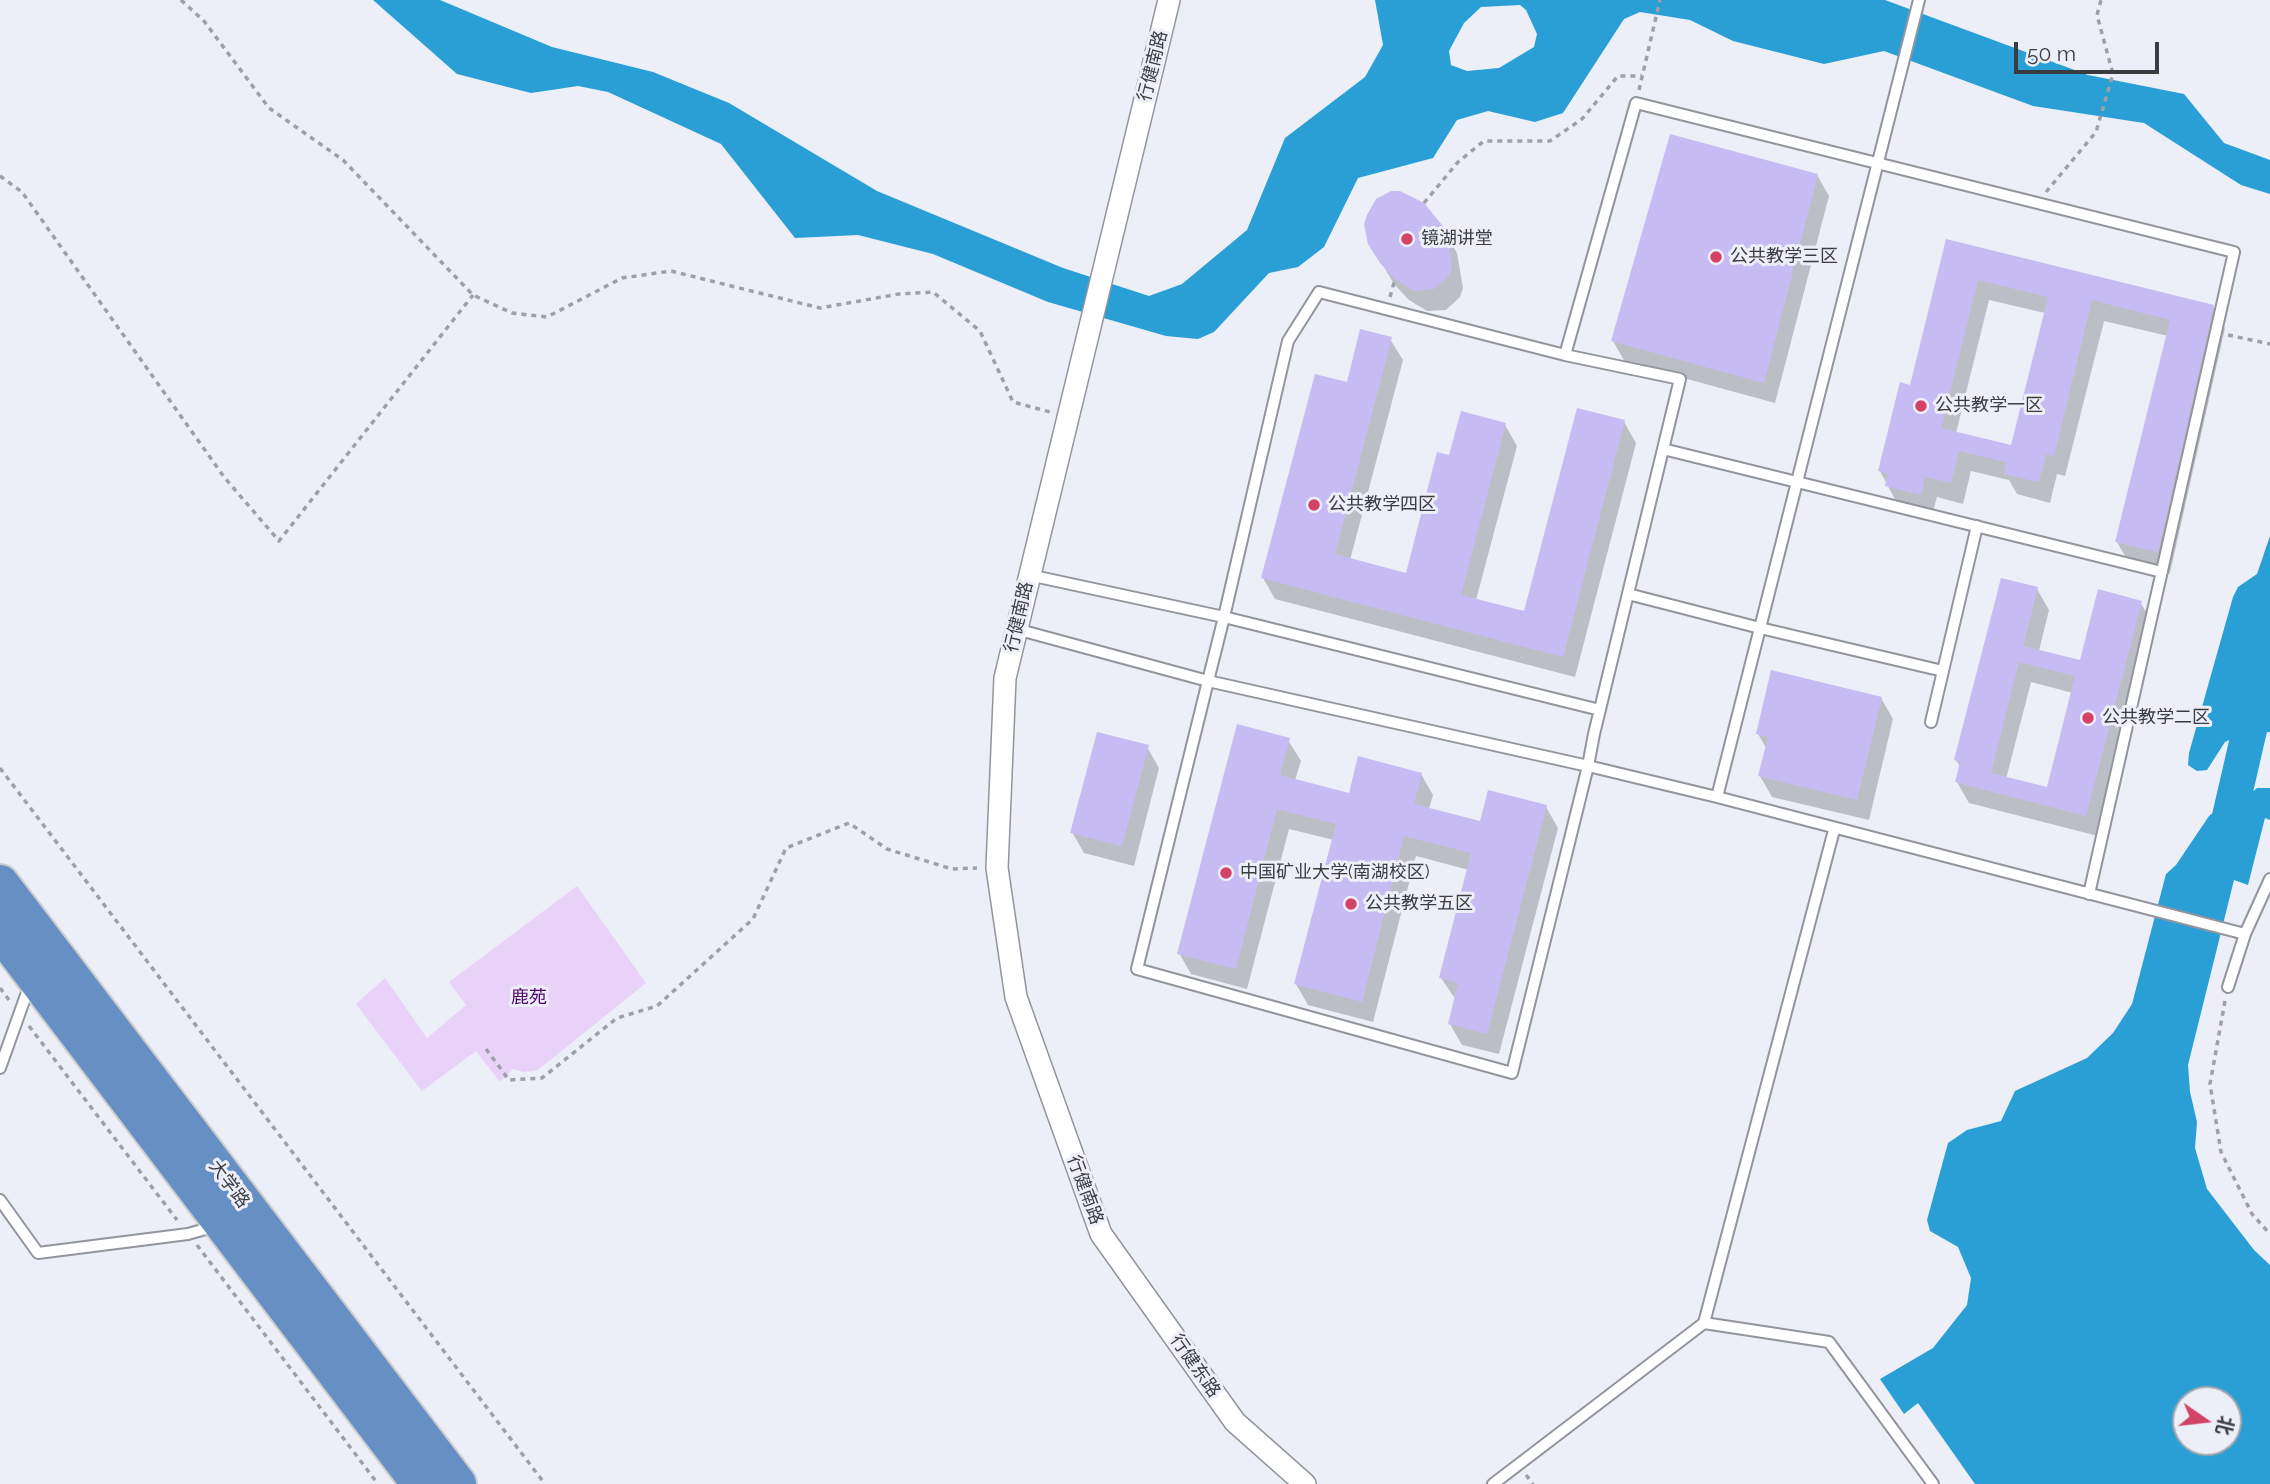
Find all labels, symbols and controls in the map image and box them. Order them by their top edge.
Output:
street label: 行健南路 [1134,28,1172,104]
scale bar [2018,28,2163,72]
text: 50 m [2027,41,2076,66]
place label: 镜湖讲堂 [1421,228,1493,250]
marker: 镜湖讲堂 [1399,231,1415,247]
place label: 公共教学三区 [1730,246,1838,268]
marker: 公共教学三区 [1708,249,1724,265]
place label: 公共教学一区 [1935,395,2043,417]
marker: 公共教学一区 [1913,398,1929,414]
place label: 公共教学四区 [1328,494,1436,516]
marker: 公共教学四区 [1306,497,1322,513]
street label: 行健南路 [1000,579,1038,655]
place label: 公共教学二区 [2102,707,2210,729]
marker: 公共教学二区 [2080,710,2096,726]
place label: 中国矿业大学(南湖校区) [1240,862,1430,884]
marker: 中国矿业大学(南湖校区) [1218,865,1234,881]
place label: 公共教学五区 [1365,893,1473,915]
marker: 公共教学五区 [1343,896,1359,912]
park label: 鹿苑 [511,987,547,1009]
street label: 行健南路 [1063,1152,1107,1228]
street label: 大学路 [204,1156,254,1212]
street label: 行健东路 [1166,1330,1224,1402]
north arrow [2172,1386,2242,1456]
text: 北 [2212,1414,2238,1437]

